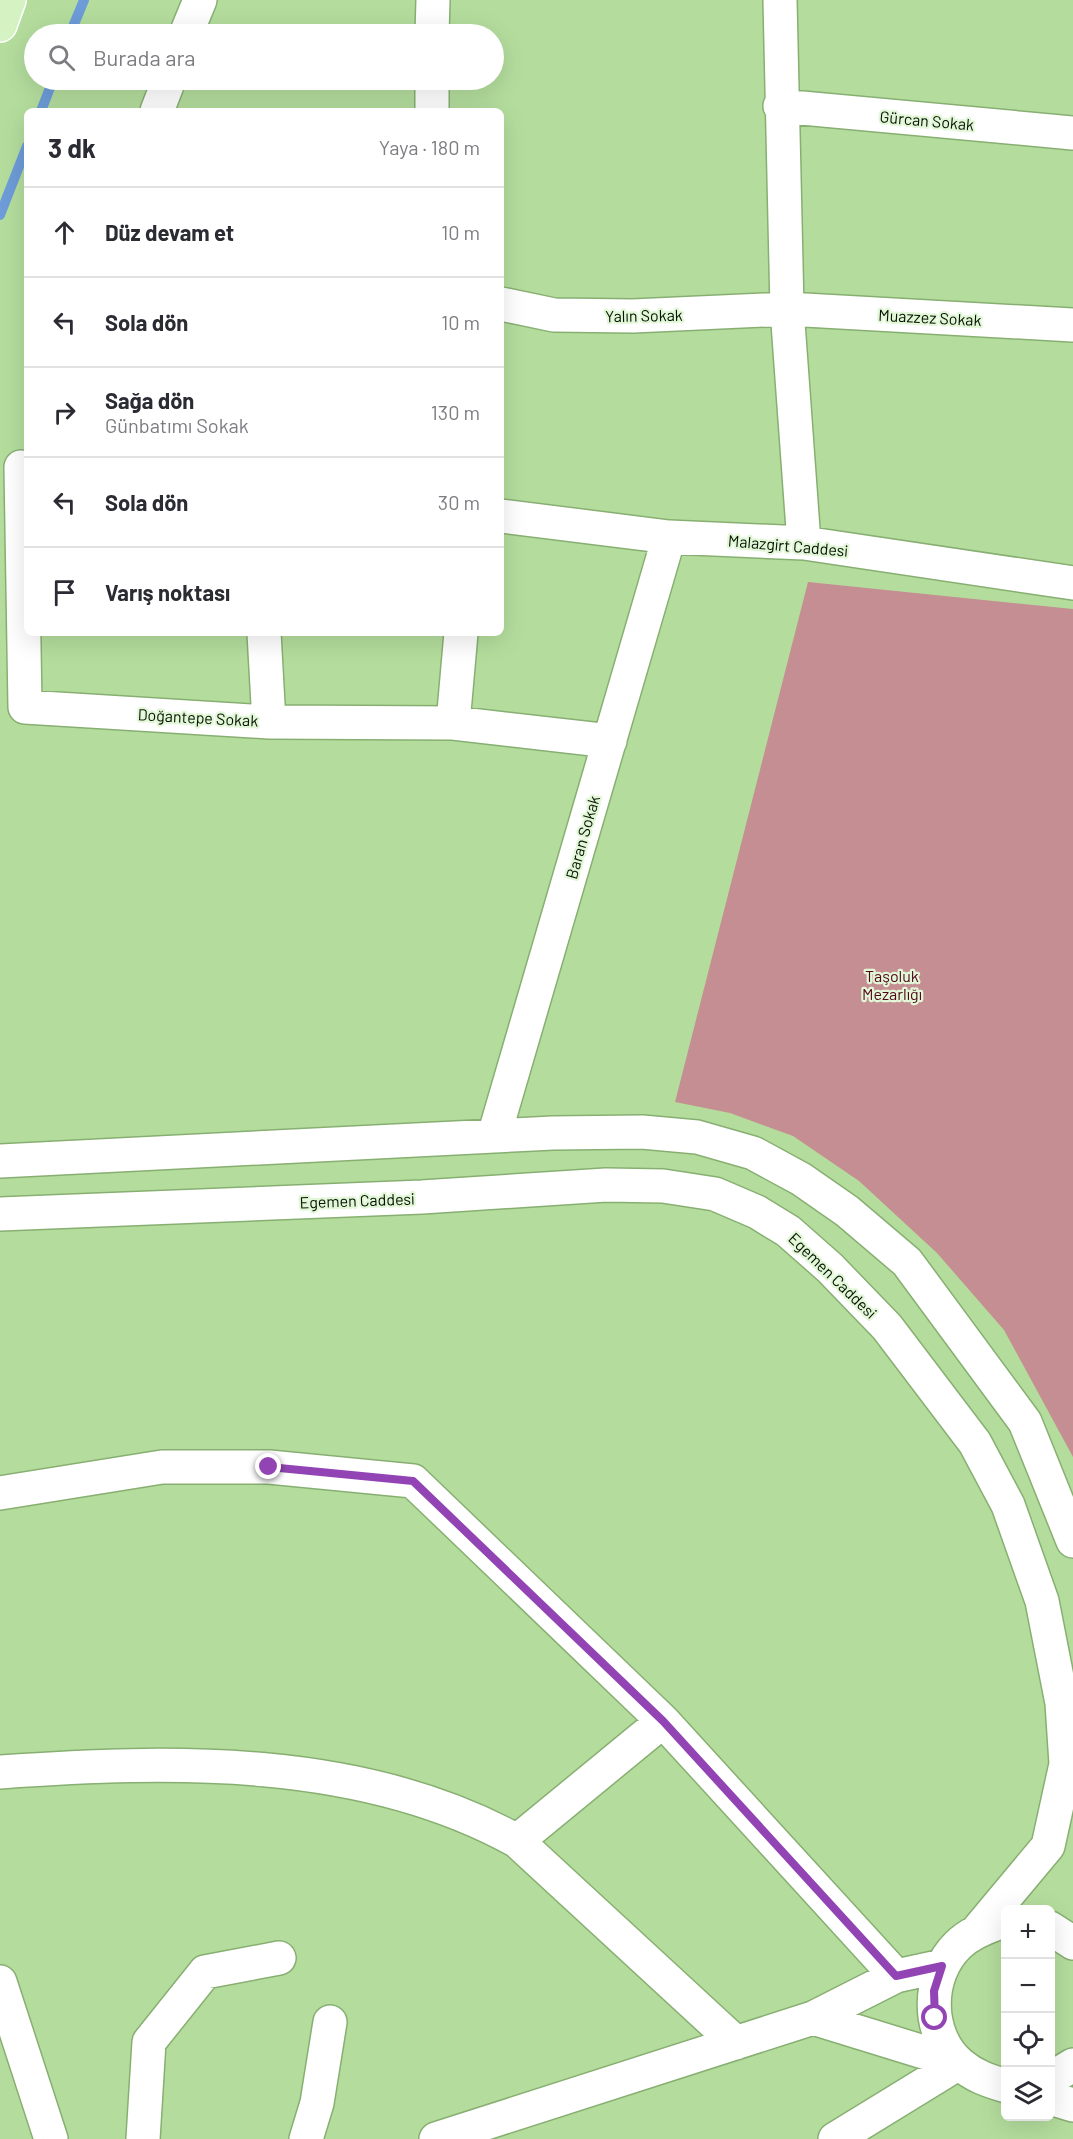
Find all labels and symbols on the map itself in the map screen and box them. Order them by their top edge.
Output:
street label: Gürcan Sokak [879,106,975,134]
street label: Yalın Sokak [605,305,683,325]
street label: Muazzez Sokak [878,305,982,329]
street label: Malazgirt Caddesi [727,530,849,560]
street label: Doğantepe Sokak [137,704,259,730]
street label: Baran Sokak [561,793,603,881]
park label: Taşoluk Mezarlığı [862,966,922,1003]
street label: Egemen Caddesi [299,1188,415,1212]
street label: Egemen Caddesi [785,1228,881,1322]
route end [255,1453,281,1479]
route start [921,2004,947,2030]

